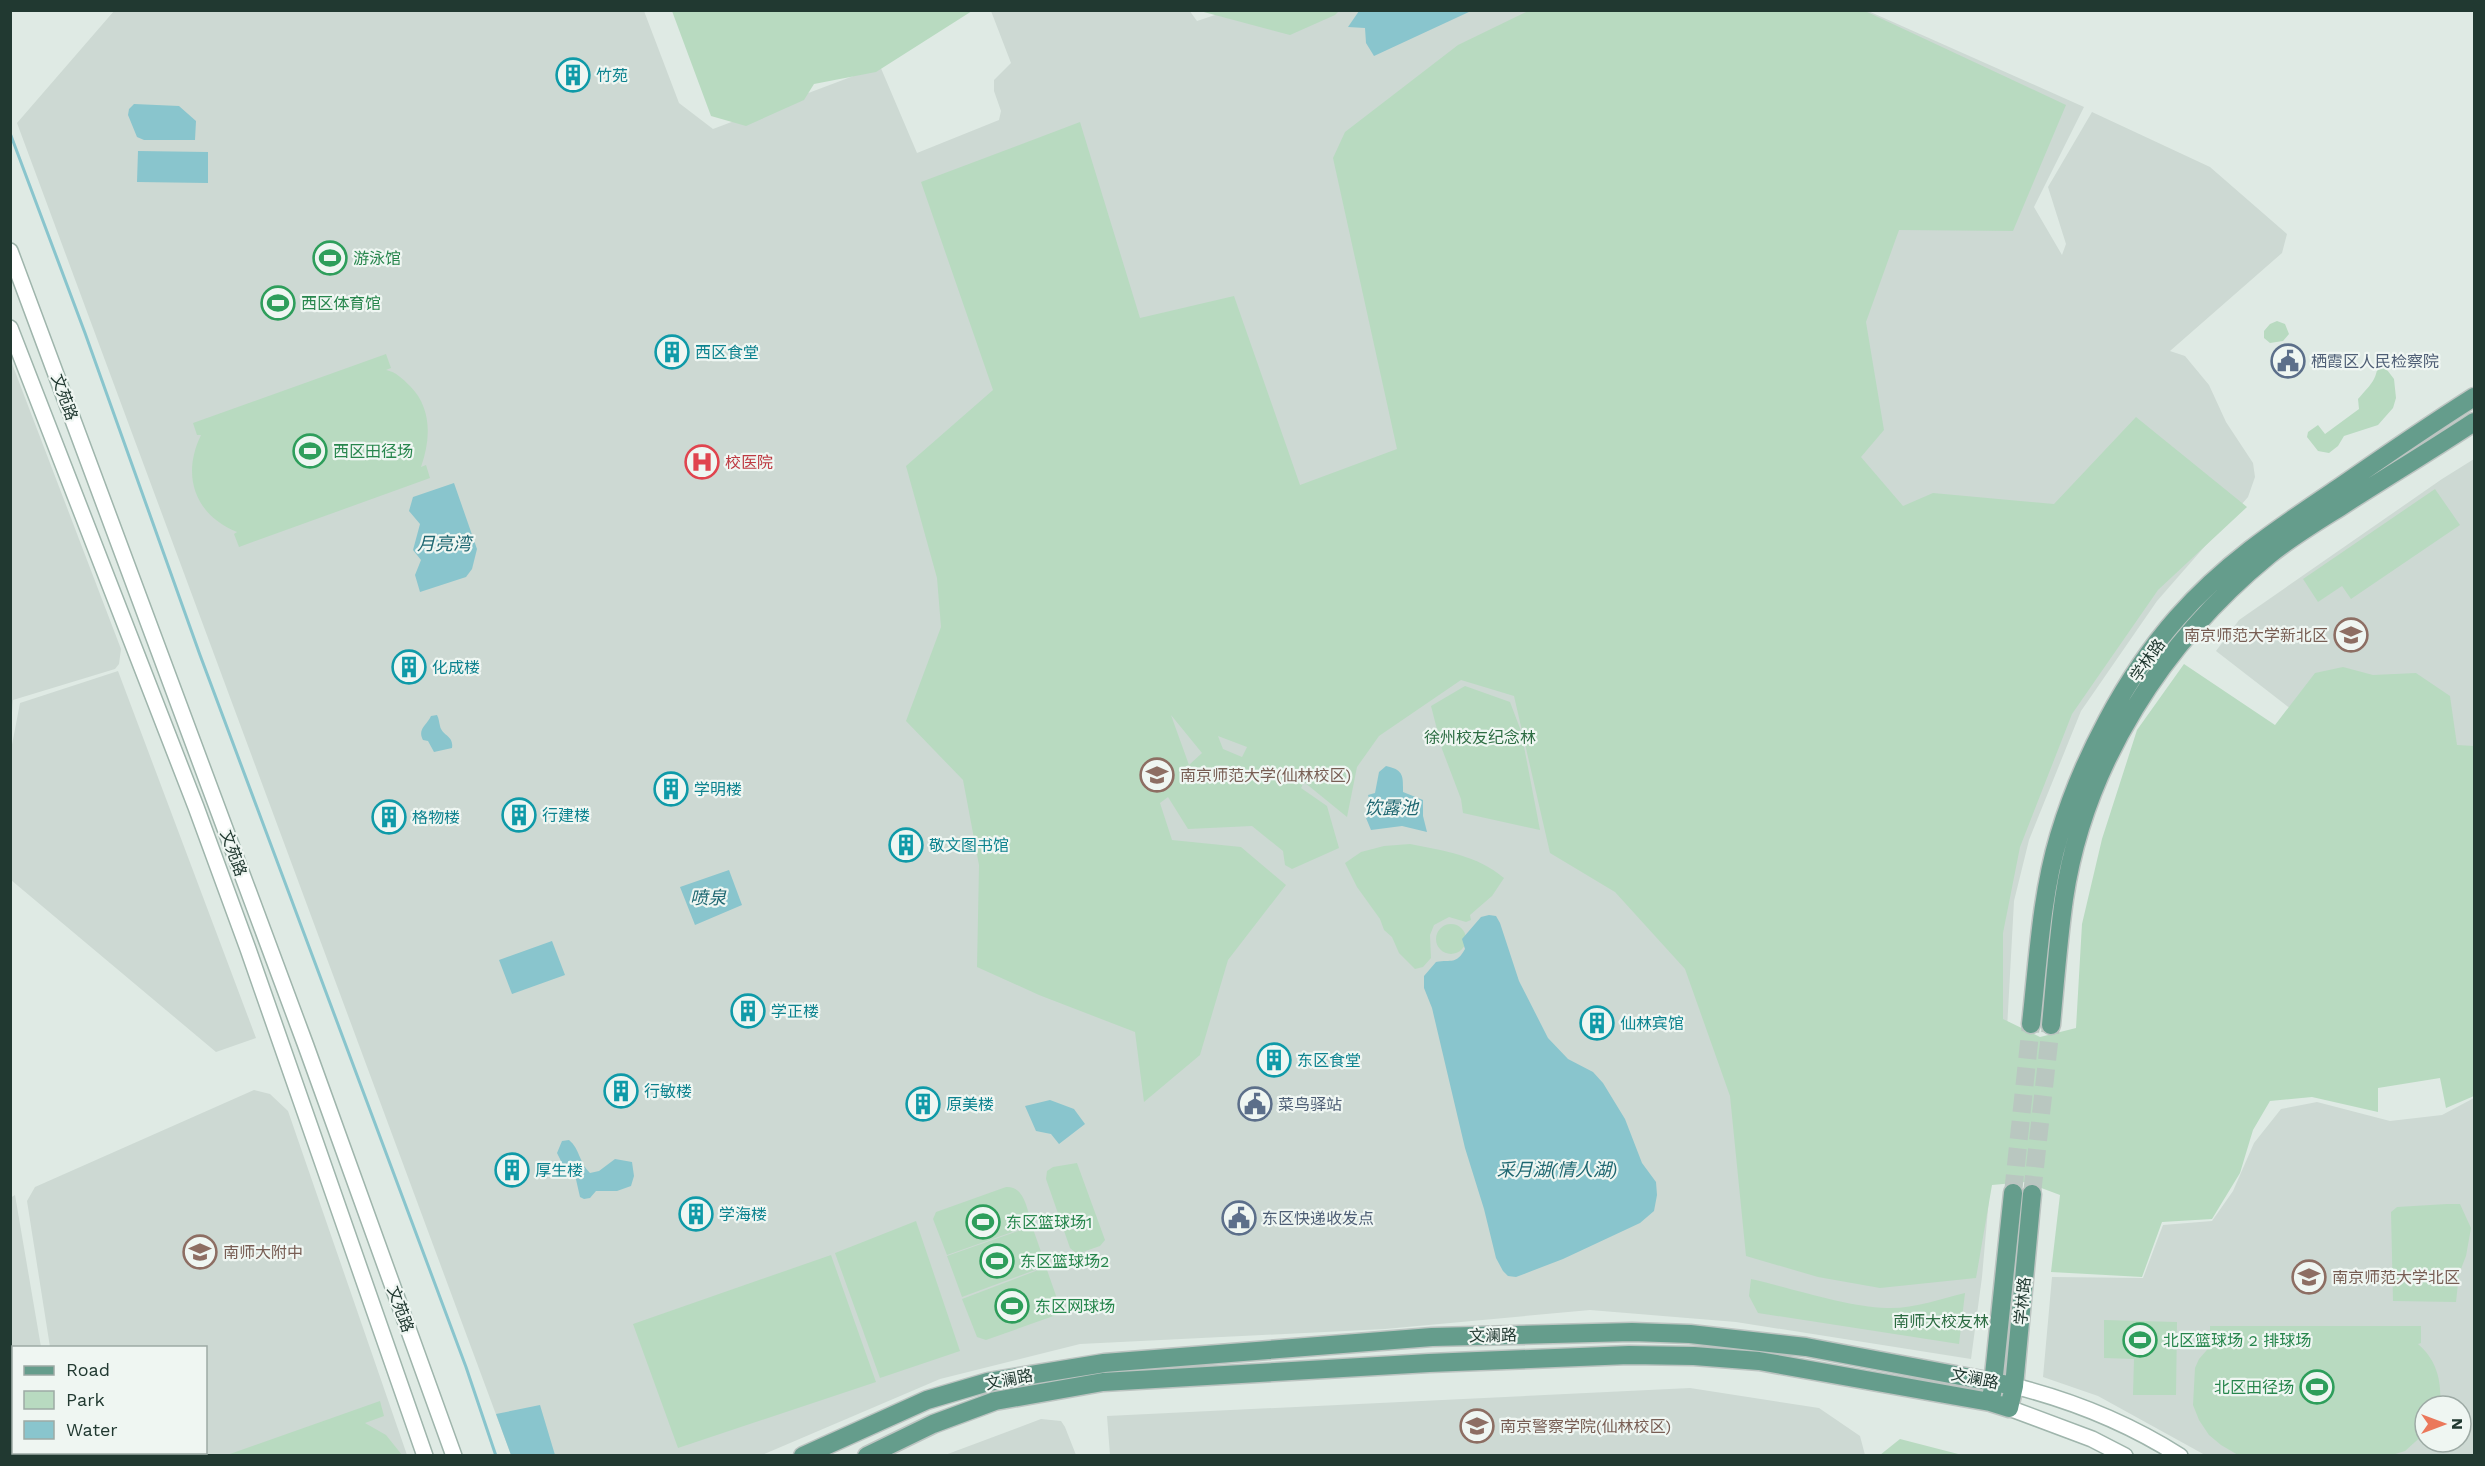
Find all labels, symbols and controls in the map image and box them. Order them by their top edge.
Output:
building icon: 竹苑 [555,57,591,93]
place label: 竹苑 [596,66,628,85]
sports icon: 游泳馆 [312,240,348,276]
place label: 游泳馆 [353,249,401,268]
sports icon: 西区体育馆 [260,285,296,321]
place label: 西区体育馆 [301,294,381,313]
building icon: 西区食堂 [654,334,690,370]
place label: 西区食堂 [695,343,759,362]
public building icon: 栖霞区人民检察院 [2270,343,2306,379]
place label: 栖霞区人民检察院 [2311,352,2439,371]
street label: 文苑路 [47,371,82,423]
sports icon: 西区田径场 [292,433,328,469]
place label: 西区田径场 [333,442,413,461]
hospital icon: 校医院 [684,444,720,480]
place label: 校医院 [725,453,773,472]
water label: 月亮湾 [417,533,474,554]
school or university icon: 南京师范大学新北区 [2333,617,2369,653]
place label: 南京师范大学新北区 [2184,626,2328,645]
street label: 学林路 [2126,635,2169,685]
building icon: 化成楼 [391,649,427,685]
place label: 化成楼 [432,658,480,677]
park label: 徐州校友纪念林 [1424,728,1536,747]
school or university icon: 南京师范大学(仙林校区) [1139,757,1175,793]
place label: 南京师范大学(仙林校区) [1180,766,1351,785]
building icon: 学明楼 [653,771,689,807]
place label: 学明楼 [694,780,742,799]
building icon: 行建楼 [501,797,537,833]
water label: 饮露池 [1364,797,1420,818]
building icon: 格物楼 [371,799,407,835]
place label: 行建楼 [542,806,590,825]
place label: 格物楼 [412,808,460,827]
street label: 文苑路 [216,827,251,879]
building icon: 敬文图书馆 [888,827,924,863]
place label: 敬文图书馆 [929,836,1009,855]
water label: 喷泉 [690,887,727,908]
building icon: 学正楼 [730,993,766,1029]
place label: 学正楼 [771,1002,819,1021]
building icon: 仙林宾馆 [1579,1005,1615,1041]
place label: 仙林宾馆 [1620,1014,1684,1033]
building icon: 东区食堂 [1256,1042,1292,1078]
place label: 东区食堂 [1297,1051,1361,1070]
building icon: 行敏楼 [603,1073,639,1109]
place label: 行敏楼 [644,1082,692,1101]
building icon: 原美楼 [905,1086,941,1122]
public building icon: 菜鸟驿站 [1237,1086,1273,1122]
place label: 原美楼 [946,1095,994,1114]
place label: 菜鸟驿站 [1278,1095,1342,1114]
building icon: 厚生楼 [494,1152,530,1188]
water label: 采月湖(情人湖) [1497,1159,1617,1180]
place label: 厚生楼 [535,1161,583,1180]
building icon: 学海楼 [678,1196,714,1232]
public building icon: 东区快递收发点 [1221,1200,1257,1236]
sports icon: 东区篮球场1 [965,1204,1001,1240]
place label: 学海楼 [719,1205,767,1224]
place label: 东区快递收发点 [1262,1209,1374,1228]
place label: 东区篮球场1 [1006,1213,1092,1232]
school or university icon: 南师大附中 [182,1234,218,1270]
place label: 南师大附中 [223,1243,303,1262]
sports icon: 东区篮球场2 [979,1243,1015,1279]
place label: 东区篮球场2 [1020,1252,1109,1271]
school or university icon: 南京师范大学北区 [2291,1259,2327,1295]
place label: 南京师范大学北区 [2332,1268,2460,1287]
street label: 学林路 [2011,1276,2034,1326]
street label: 文苑路 [383,1283,418,1335]
sports icon: 东区网球场 [994,1288,1030,1324]
place label: 东区网球场 [1035,1297,1115,1316]
park label: 南师大校友林 [1893,1312,1989,1331]
sports icon: 北区篮球场 2 排球场 [2122,1322,2158,1358]
street label: 文澜路 [1469,1326,1517,1345]
place label: 北区篮球场 2 排球场 [2163,1331,2311,1350]
legend [12,1346,207,1454]
text: Road [66,1359,110,1380]
street label: 文澜路 [1950,1365,2000,1392]
street label: 文澜路 [984,1366,1034,1393]
sports icon: 北区田径场 [2299,1369,2335,1405]
place label: 北区田径场 [2214,1378,2294,1397]
text: Park [66,1389,105,1410]
north arrow [2413,1394,2473,1454]
school or university icon: 南京警察学院(仙林校区) [1459,1408,1495,1444]
place label: 南京警察学院(仙林校区) [1500,1417,1671,1436]
text: N [2448,1418,2467,1430]
text: Water [66,1419,118,1440]

